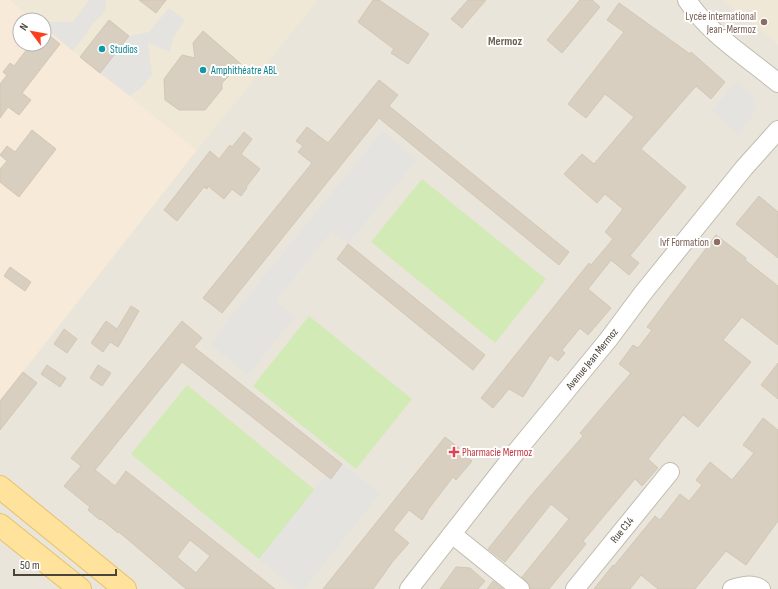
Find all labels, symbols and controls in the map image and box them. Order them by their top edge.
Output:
place label: Lycée international Jean-Mermoz [686,10,756,36]
north arrow [12,12,52,52]
marker: Lycée international Jean-Mermoz [759,17,769,27]
text: N [17,21,31,33]
district label: Mermoz [488,34,522,49]
place label: Studios [110,43,138,56]
marker: Studios [97,44,107,54]
place label: Amphithéatre ABL [210,64,277,77]
marker: Amphithéatre ABL [198,65,208,75]
place label: lvf Formation [660,236,709,249]
marker: lvf Formation [712,237,722,247]
street label: Avenue Jean Mermoz [563,325,621,393]
place label: Pharmacie Mermoz [462,446,532,459]
marker: Pharmacie Mermoz [449,447,459,457]
street label: Rue C14 [608,514,637,546]
scale bar [14,551,116,577]
text: 50 m [20,558,40,573]

